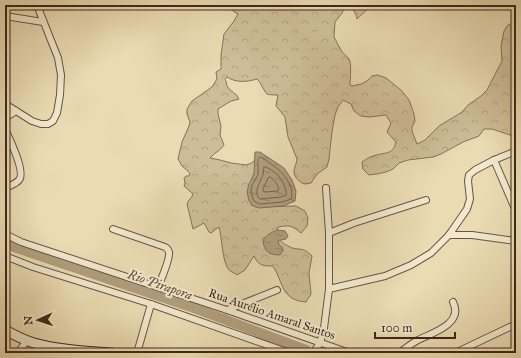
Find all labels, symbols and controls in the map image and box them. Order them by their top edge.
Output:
water label: Rio Pirapora [125,266,195,304]
street label: Rua Aurélio Amaral Santos [207,286,337,342]
north arrow [18,300,58,340]
scale bar [375,314,455,340]
text: N [22,315,35,326]
text: 100 m [381,321,412,335]

